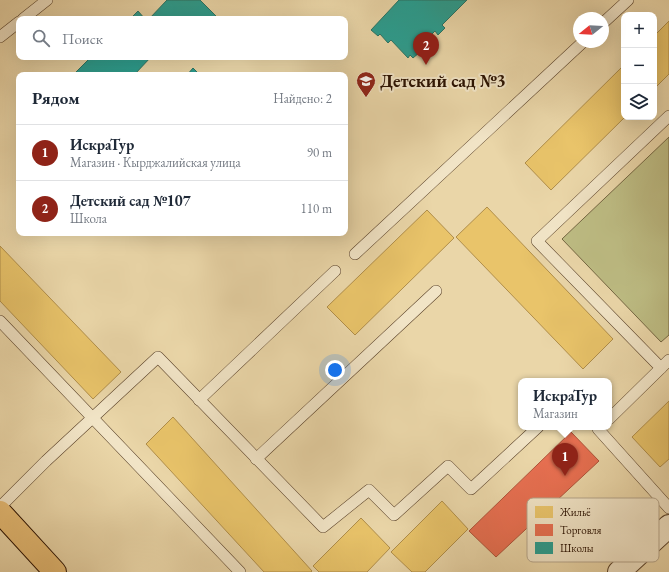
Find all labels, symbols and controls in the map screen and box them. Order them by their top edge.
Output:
north arrow [573,12,609,48]
map controls [621,12,657,120]
button: + [621,12,657,48]
search box [16,16,348,60]
icon: search [30,27,52,49]
text: Поиск [62,29,103,48]
pin: 2 [413,32,439,65]
button: − [621,48,657,84]
place label: Детский сад №3 [380,69,506,92]
school or university icon: Детский сад №3 [355,70,377,98]
button: layers [621,84,657,120]
text: Рядом [32,87,80,109]
text: Найдено: 2 [273,90,332,107]
text: ИскраТур [70,135,134,154]
text: 1 [42,144,48,161]
text: 90 m [307,144,332,161]
text: Магазин · Кырджалийская улица [70,154,241,171]
text: Детский сад №107 [70,191,191,210]
text: 2 [42,200,48,217]
text: 110 m [301,200,332,217]
text: Школа [70,210,107,227]
your location [325,360,345,380]
popup [518,378,612,430]
text: ИскраТур [533,386,597,405]
text: Магазин [533,405,578,422]
pin: 1 [552,443,578,476]
legend [527,498,659,562]
text: Жильё [559,505,591,519]
text: Торговля [560,523,601,537]
text: Школы [560,541,594,555]

